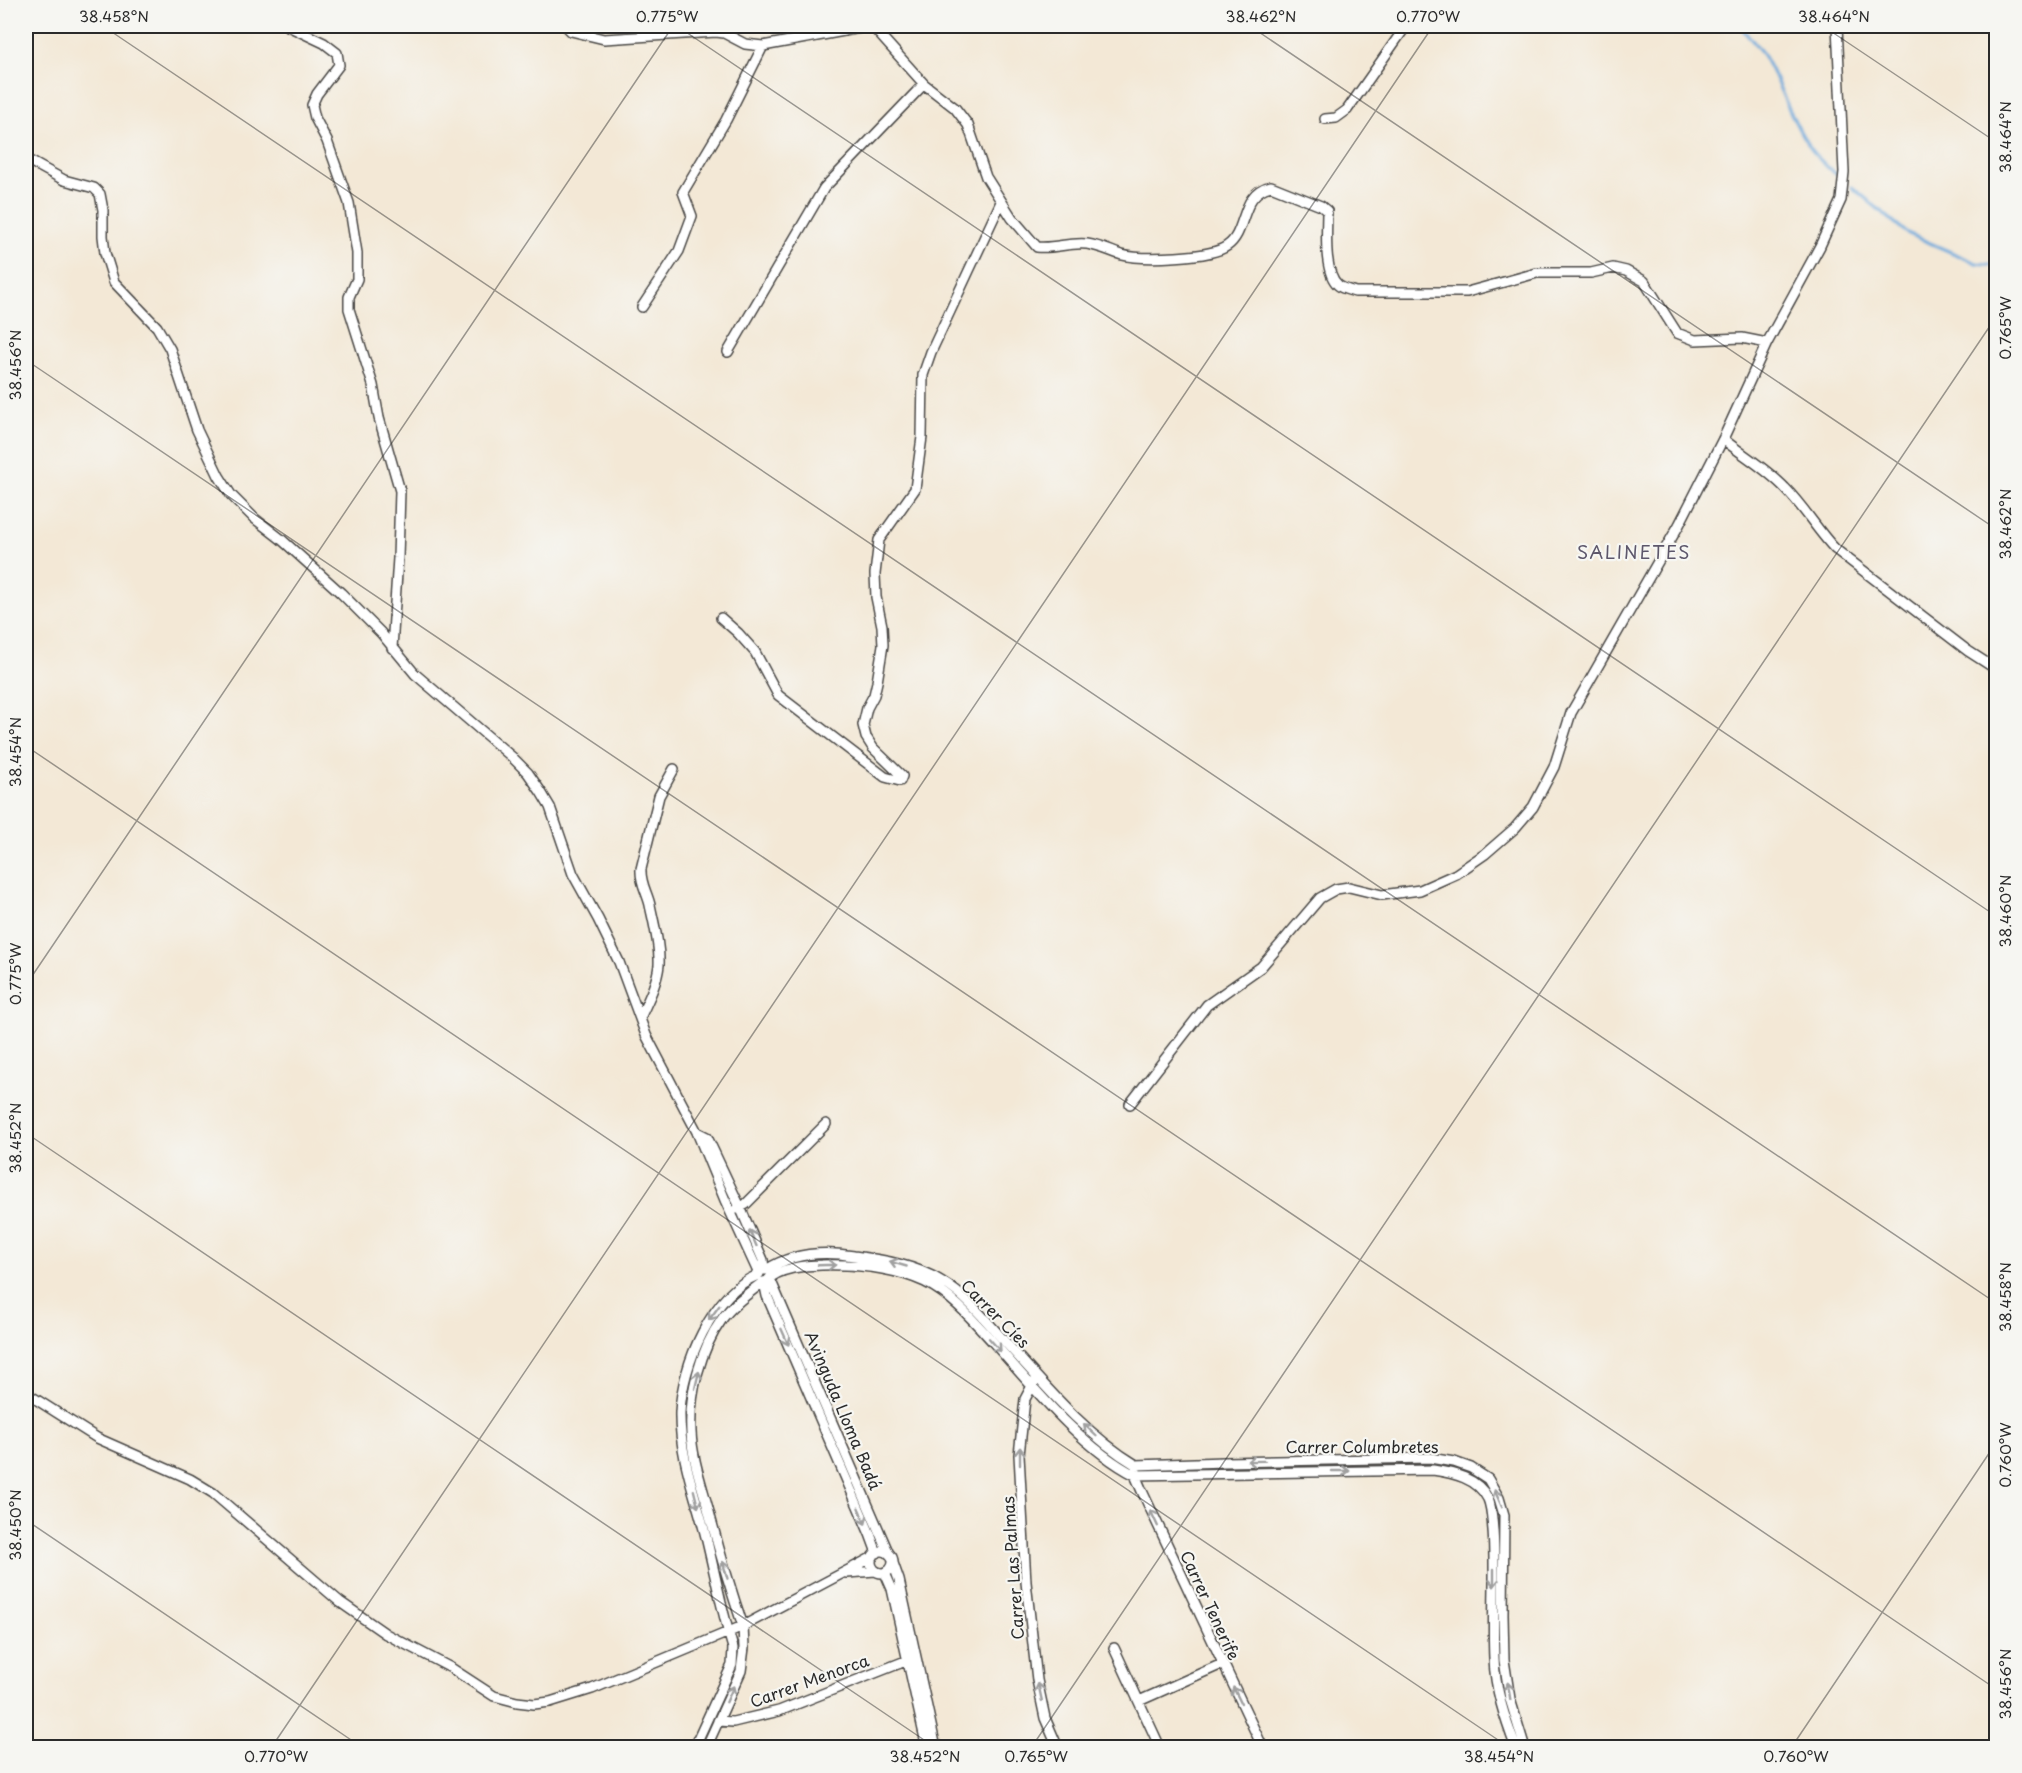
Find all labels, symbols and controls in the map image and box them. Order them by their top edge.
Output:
text: 38.458°N [79,4,149,27]
text: 0.775°W [636,4,699,27]
text: 38.462°N [1225,4,1297,27]
text: 0.770°W [1396,4,1461,27]
text: 38.464°N [1798,4,1870,27]
text: 38.464°N [1993,101,2016,173]
text: 0.765°W [1993,296,2016,360]
text: 38.456°N [3,330,26,400]
text: 38.462°N [1993,488,2016,560]
district label: SALINETES [1577,538,1691,565]
text: 38.454°N [3,717,26,787]
text: 38.460°N [1993,874,2016,948]
text: 0.775°W [3,942,26,1005]
text: 38.452°N [3,1103,26,1173]
one-way arrow [747,1230,758,1248]
one-way arrow [889,1258,908,1269]
one-way arrow [816,1259,836,1270]
text: 38.458°N [1993,1262,2016,1332]
street label: Carrer Cíes [956,1273,1036,1353]
one-way arrow [708,1304,721,1320]
one-way arrow [780,1327,791,1345]
street label: Avinguda Lloma Badá [800,1327,888,1493]
one-way arrow [988,1337,1002,1352]
one-way arrow [692,1371,703,1390]
text: 0.760°W [1993,1422,2016,1488]
one-way arrow [1083,1423,1098,1437]
street label: Carrer Columbretes [1286,1434,1438,1458]
one-way arrow [1014,1447,1026,1467]
one-way arrow [1247,1455,1267,1467]
one-way arrow [1330,1465,1350,1477]
text: 38.450°N [3,1489,26,1561]
one-way arrow [691,1489,702,1508]
one-way arrow [1492,1490,1503,1508]
street label: Carrer Las Palmas [995,1496,1029,1640]
one-way arrow [857,1506,869,1524]
one-way arrow [1148,1510,1160,1528]
street label: Carrer Tenerife [1175,1546,1247,1664]
one-way arrow [719,1561,730,1580]
one-way arrow [1488,1567,1500,1587]
street label: Carrer Menorca [746,1647,872,1713]
text: 38.456°N [1993,1649,2016,1719]
one-way arrow [1503,1682,1514,1702]
one-way arrow [1034,1683,1045,1702]
one-way arrow [725,1686,737,1704]
one-way arrow [1231,1686,1243,1704]
text: 0.770°W [244,1744,309,1767]
text: 38.452°N [890,1744,960,1767]
text: 0.765°W [1004,1744,1068,1767]
text: 38.454°N [1464,1744,1534,1767]
text: 0.760°W [1763,1744,1829,1767]

